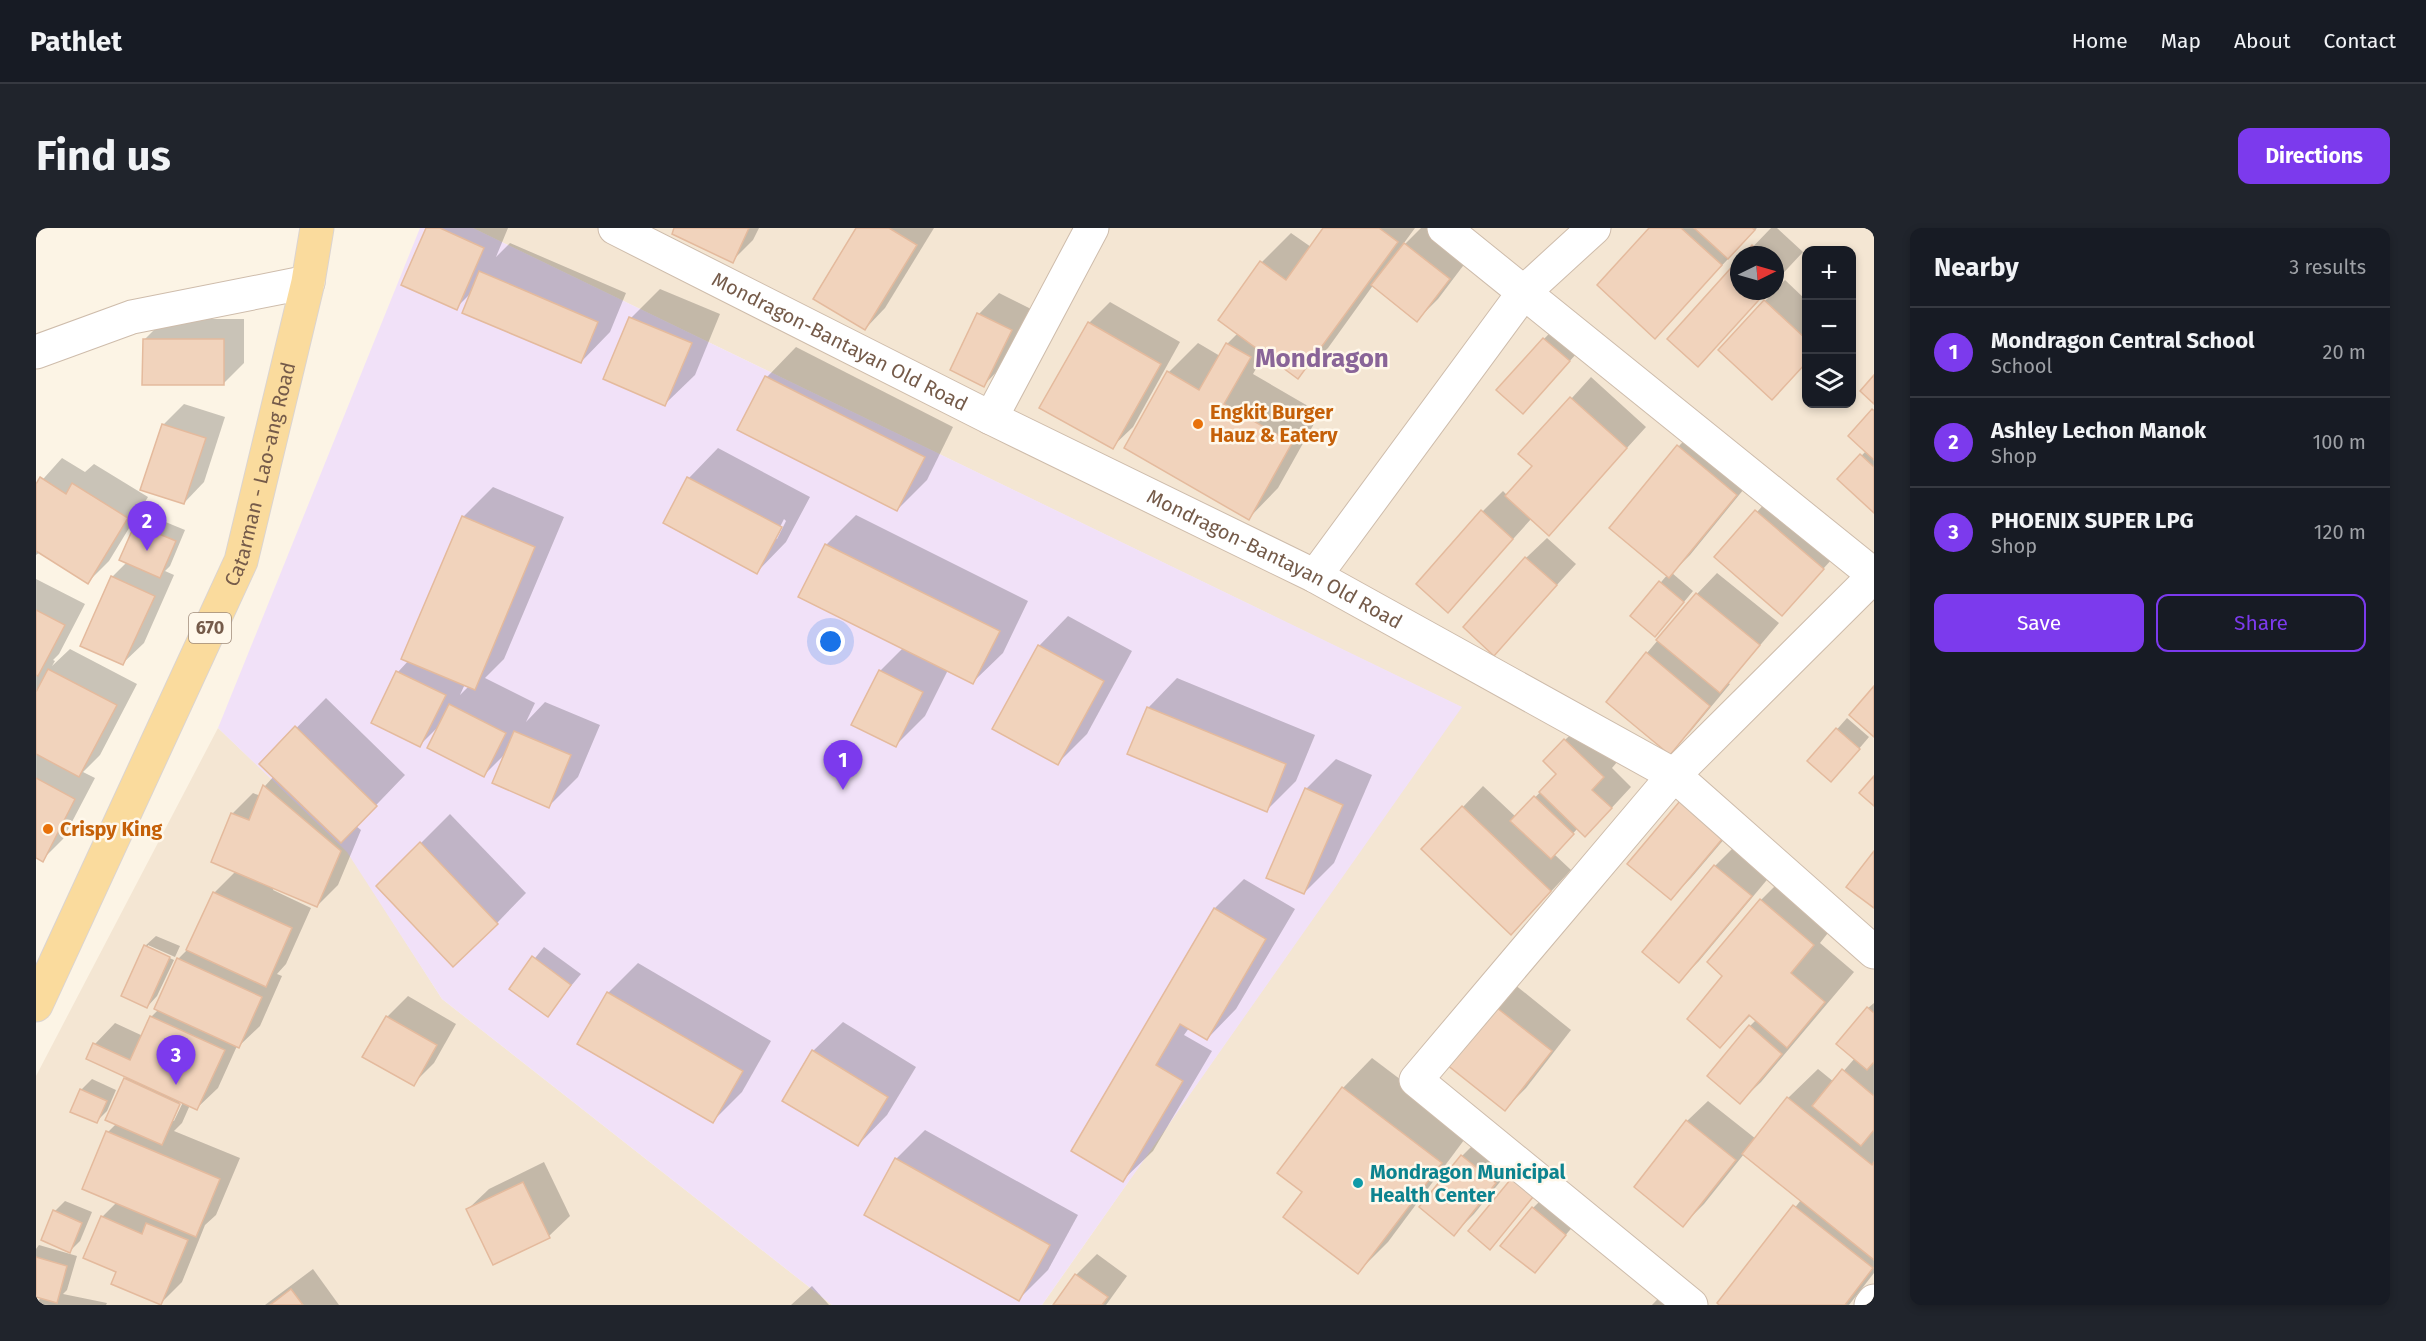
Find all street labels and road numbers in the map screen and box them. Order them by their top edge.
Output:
street label: Mondragon-Bantayan Old Road [708,267,972,416]
street label: Catarman - Lao-ang Road [219,360,300,590]
street label: Mondragon-Bantayan Old Road [1143,484,1406,634]
road number: 670 [189,613,231,643]

